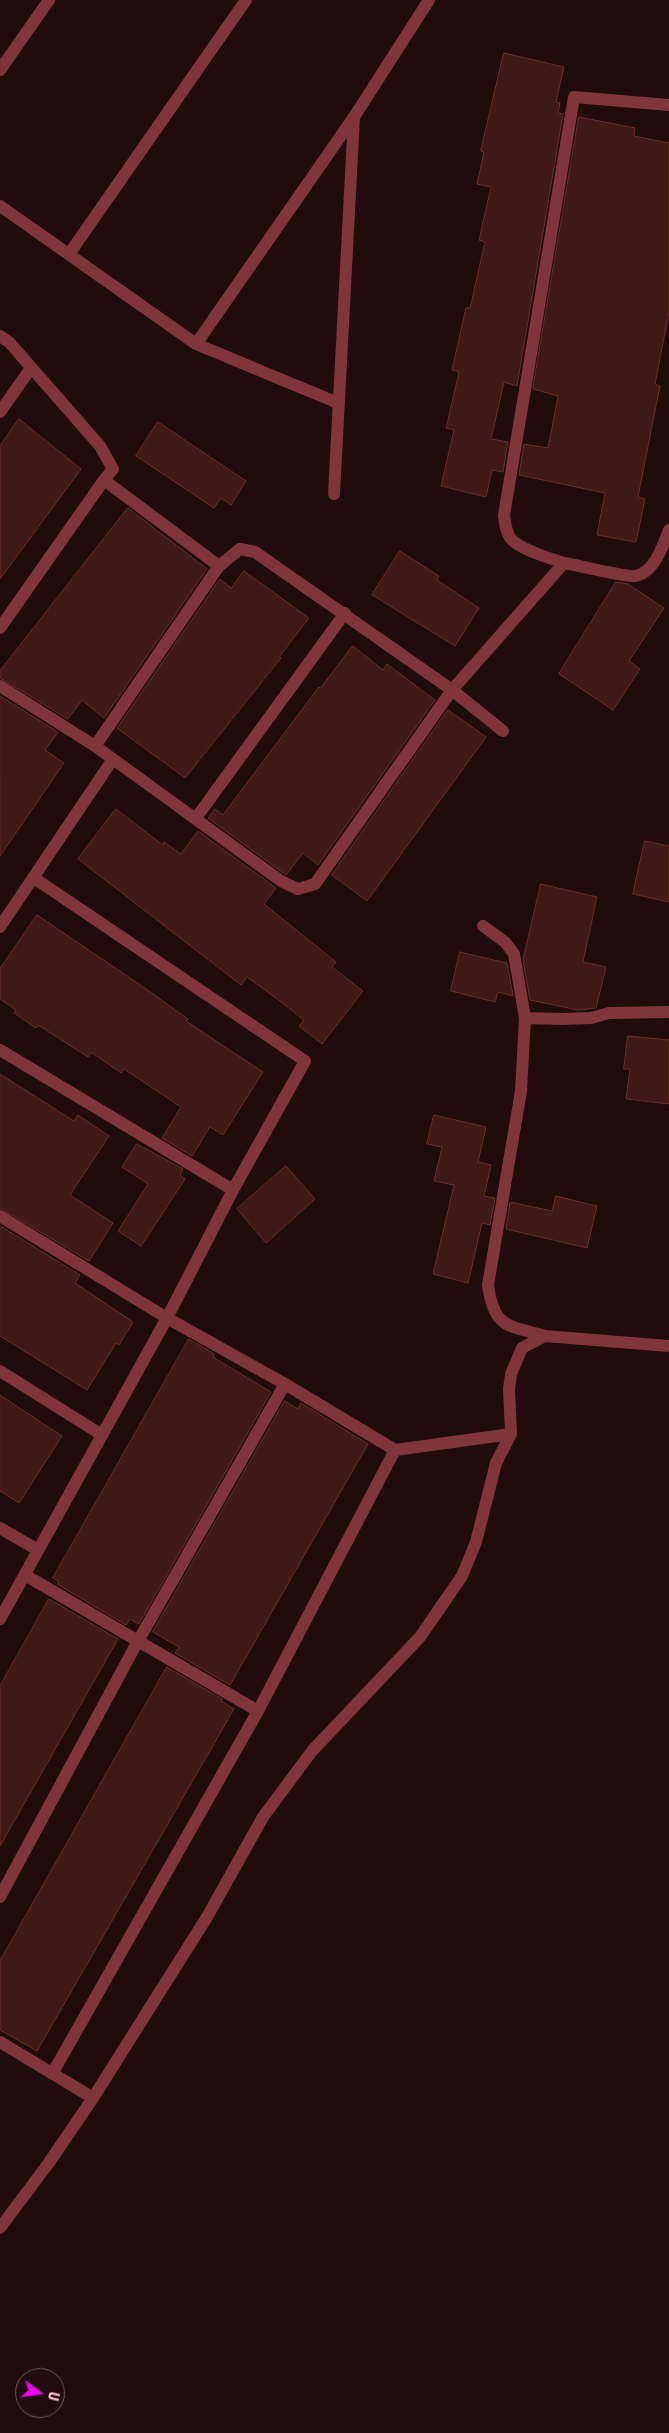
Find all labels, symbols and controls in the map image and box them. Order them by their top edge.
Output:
north arrow [15,2368,65,2418]
text: U [45,2390,62,2402]

